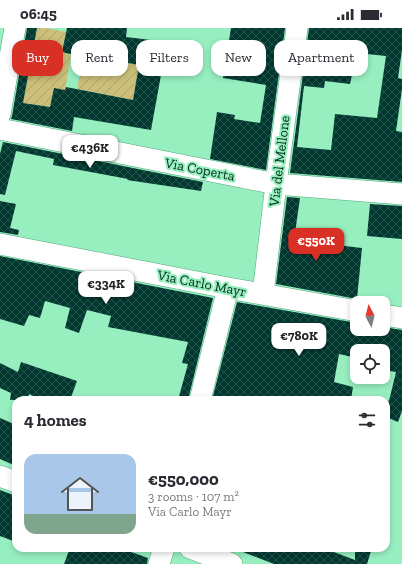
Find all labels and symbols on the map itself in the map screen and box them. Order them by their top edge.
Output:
street label: Via del Mellone [265,114,294,209]
pin: €436K [62,135,118,169]
street label: Via Coperta [162,154,237,185]
pin: €550K [288,228,344,262]
street label: Via Carlo Mayr [155,266,248,300]
pin: €334K [78,271,134,305]
north arrow [350,296,390,336]
pin: €780K [271,323,327,357]

